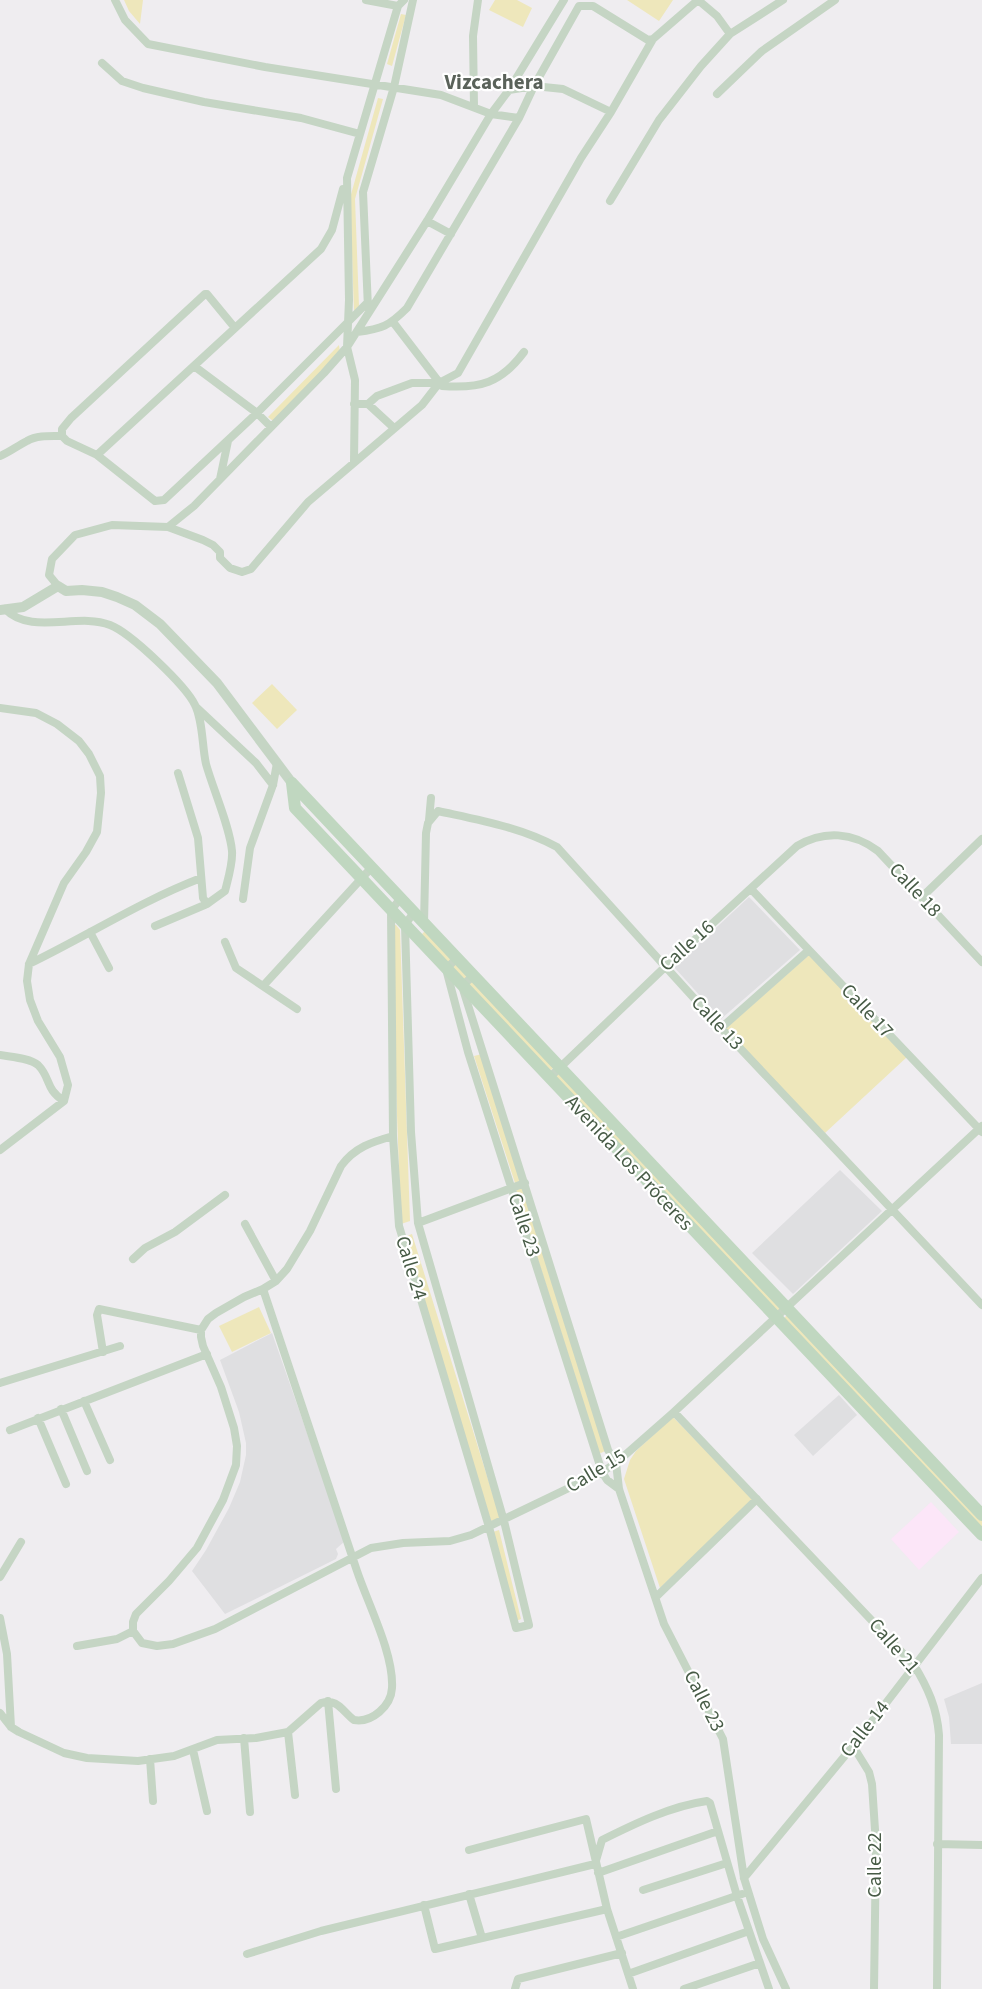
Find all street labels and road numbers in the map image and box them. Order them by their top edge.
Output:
street label: Calle 18 [882,857,948,924]
street label: Calle 16 [653,914,721,978]
street label: Calle 17 [834,978,900,1045]
street label: Calle 13 [684,990,750,1056]
street label: Avenida Los Próceres [559,1089,699,1237]
street label: Calle 23 [501,1190,547,1260]
street label: Calle 24 [388,1233,434,1303]
street label: Calle 15 [561,1442,631,1500]
street label: Calle 21 [862,1612,926,1680]
street label: Calle 23 [677,1665,731,1737]
street label: Calle 14 [834,1695,896,1763]
street label: Calle 22 [861,1832,889,1898]

